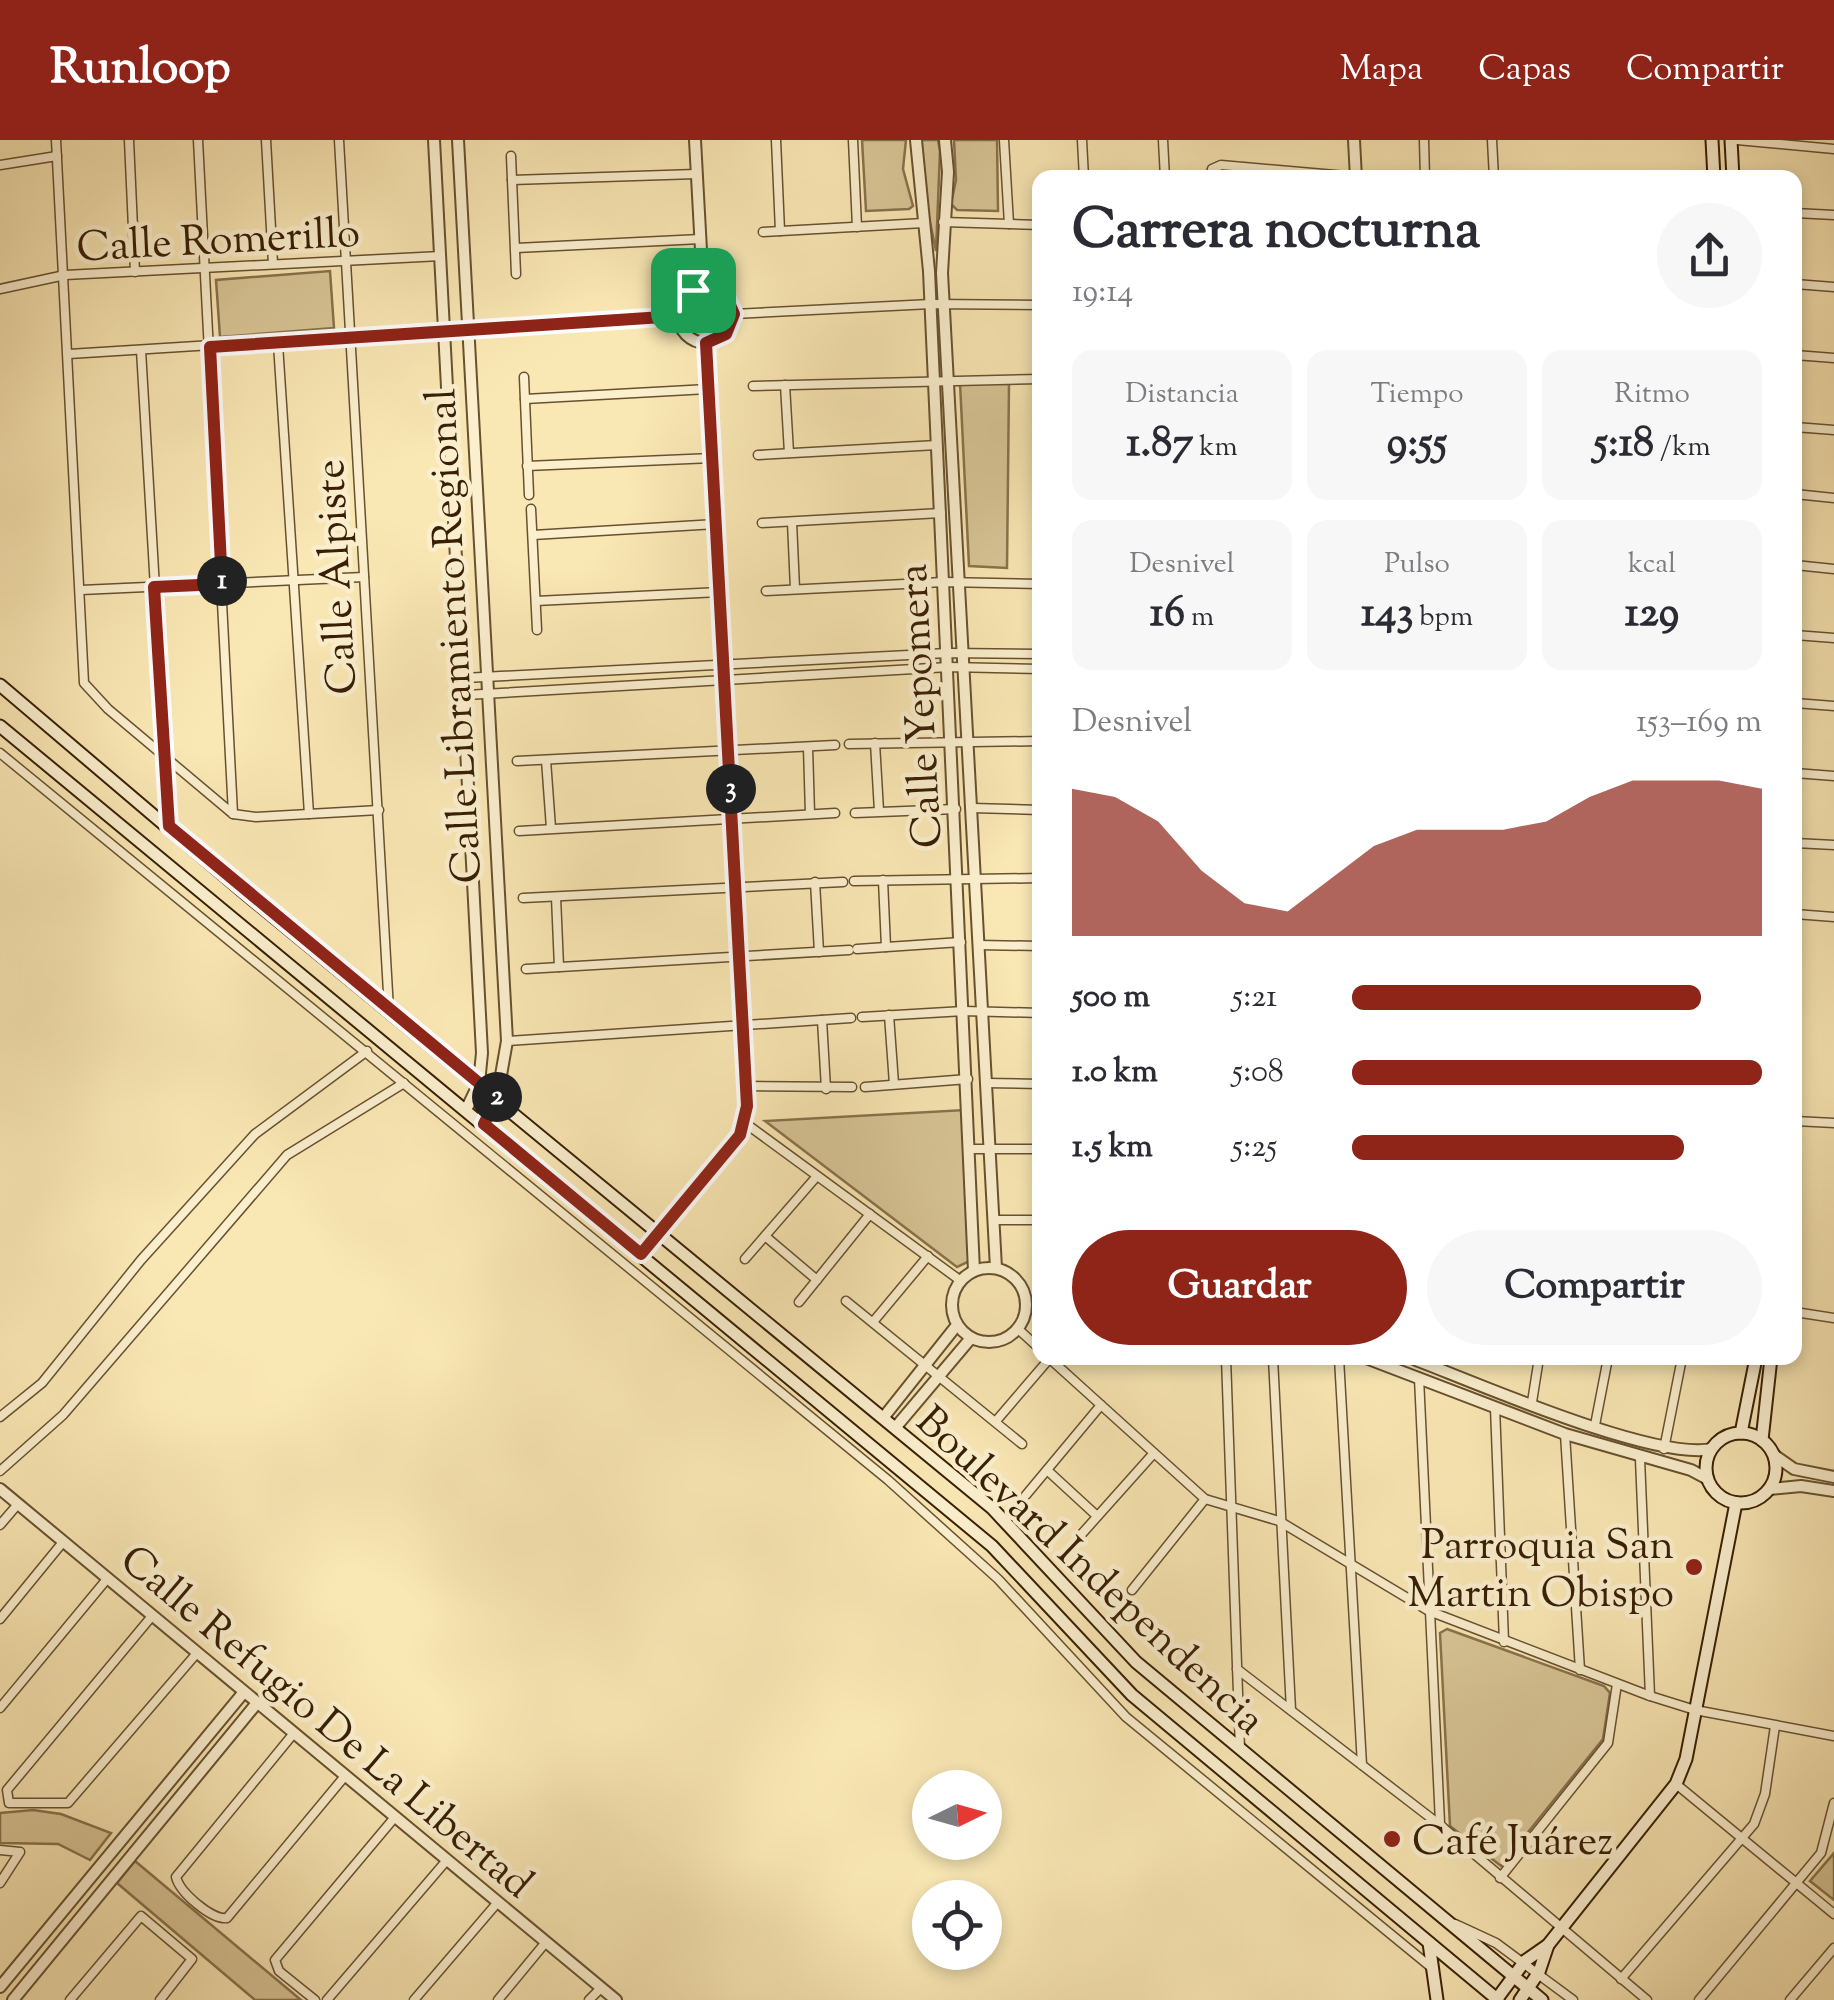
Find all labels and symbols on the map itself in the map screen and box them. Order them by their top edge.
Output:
street label: Calle Romerillo [75,206,361,280]
pin [651,248,736,333]
street label: Calle Libramiento Regional [414,387,500,885]
street label: Calle Alpiste [303,458,375,696]
pin: 1 [197,556,247,606]
street label: Calle Yepomera [886,562,960,849]
pin: 3 [706,764,756,814]
pin: 2 [472,1072,522,1122]
street label: Boulevard Independencia [900,1394,1277,1751]
place label: Parroquia San Martin Obispo [1407,1518,1674,1626]
street label: Calle Refugio De La Libertad [105,1533,544,1915]
marker: Parroquia San Martin Obispo [1683,1556,1705,1578]
north arrow [912,1770,1002,1860]
place label: Café Juárez [1412,1814,1613,1874]
marker: Café Juárez [1381,1828,1403,1850]

